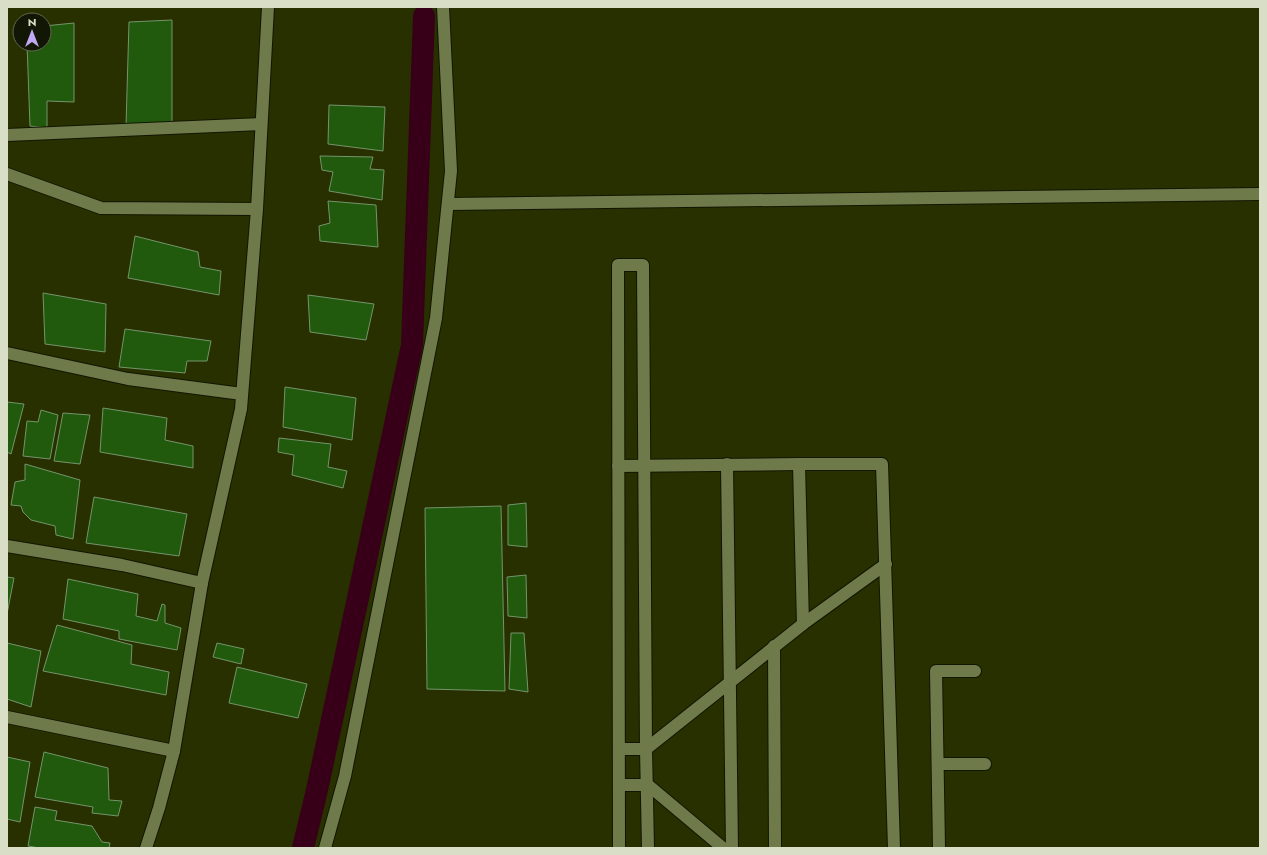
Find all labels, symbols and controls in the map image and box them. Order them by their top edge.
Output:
north arrow [12,12,52,52]
text: N [28,14,36,30]

